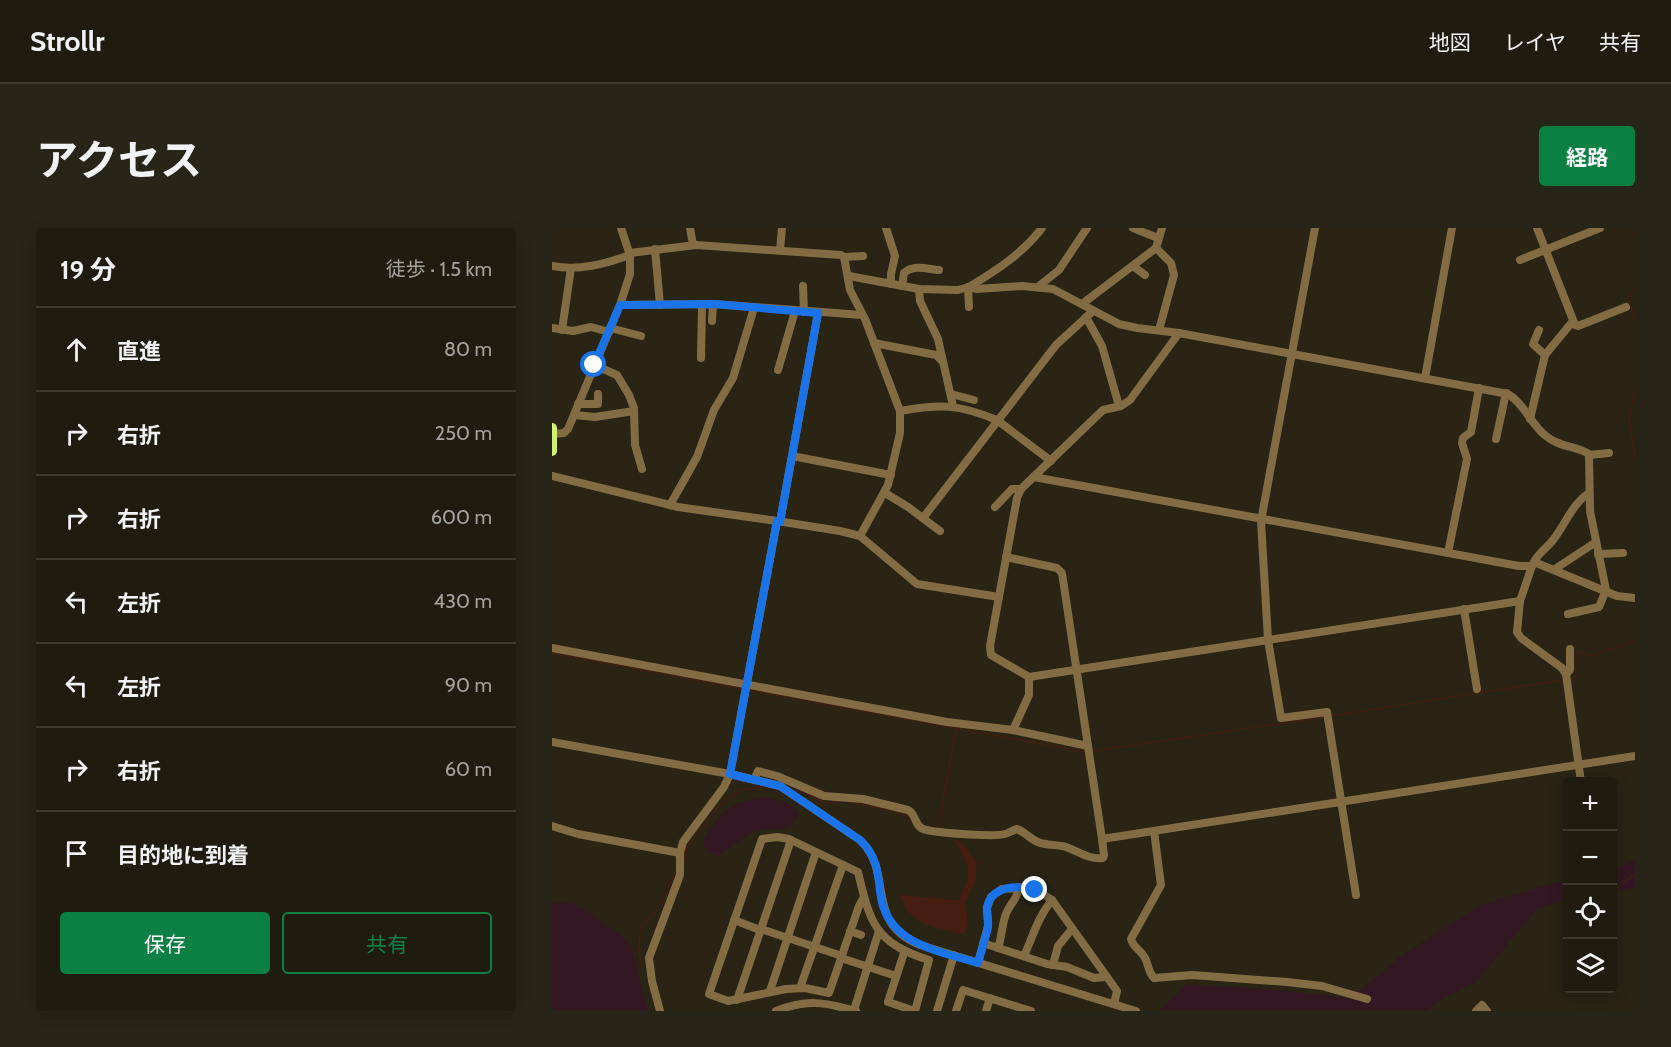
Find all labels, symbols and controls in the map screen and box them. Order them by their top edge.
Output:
text: Strollr [30,24,104,58]
text: 地図 [1429,30,1471,55]
text: レイヤ [1504,30,1566,55]
text: 共有 [1599,30,1641,55]
button: 経路 [1539,126,1635,186]
text: アクセス [36,134,202,186]
text: 19 分 [60,254,116,286]
text: 徒歩 · 1.5 km [386,257,492,281]
icon: ahead [60,333,93,366]
text: 80 m [444,337,492,361]
text: 直進 [117,338,161,365]
route start [580,351,606,377]
icon: right [60,417,93,450]
text: 250 m [435,421,492,445]
text: 右折 [117,422,161,449]
icon: right [60,501,93,534]
text: 600 m [431,505,492,529]
text: 右折 [117,506,161,533]
icon: left [60,585,93,618]
text: 430 m [434,589,492,613]
text: 左折 [117,590,161,617]
icon: left [60,669,93,702]
text: 90 m [445,673,492,697]
text: 左折 [117,674,161,701]
icon: right [60,753,93,786]
text: 60 m [445,757,492,781]
text: 右折 [117,758,161,785]
map controls [1563,777,1617,993]
button: + [1563,777,1617,831]
button: − [1563,831,1617,885]
icon: arrive [60,837,93,870]
text: 目的地に到着 [117,842,249,869]
route end [1021,876,1047,902]
button: locate [1563,885,1617,939]
button: 保存 [60,912,270,974]
button: 共有 [282,912,492,974]
button: layers [1563,939,1617,993]

